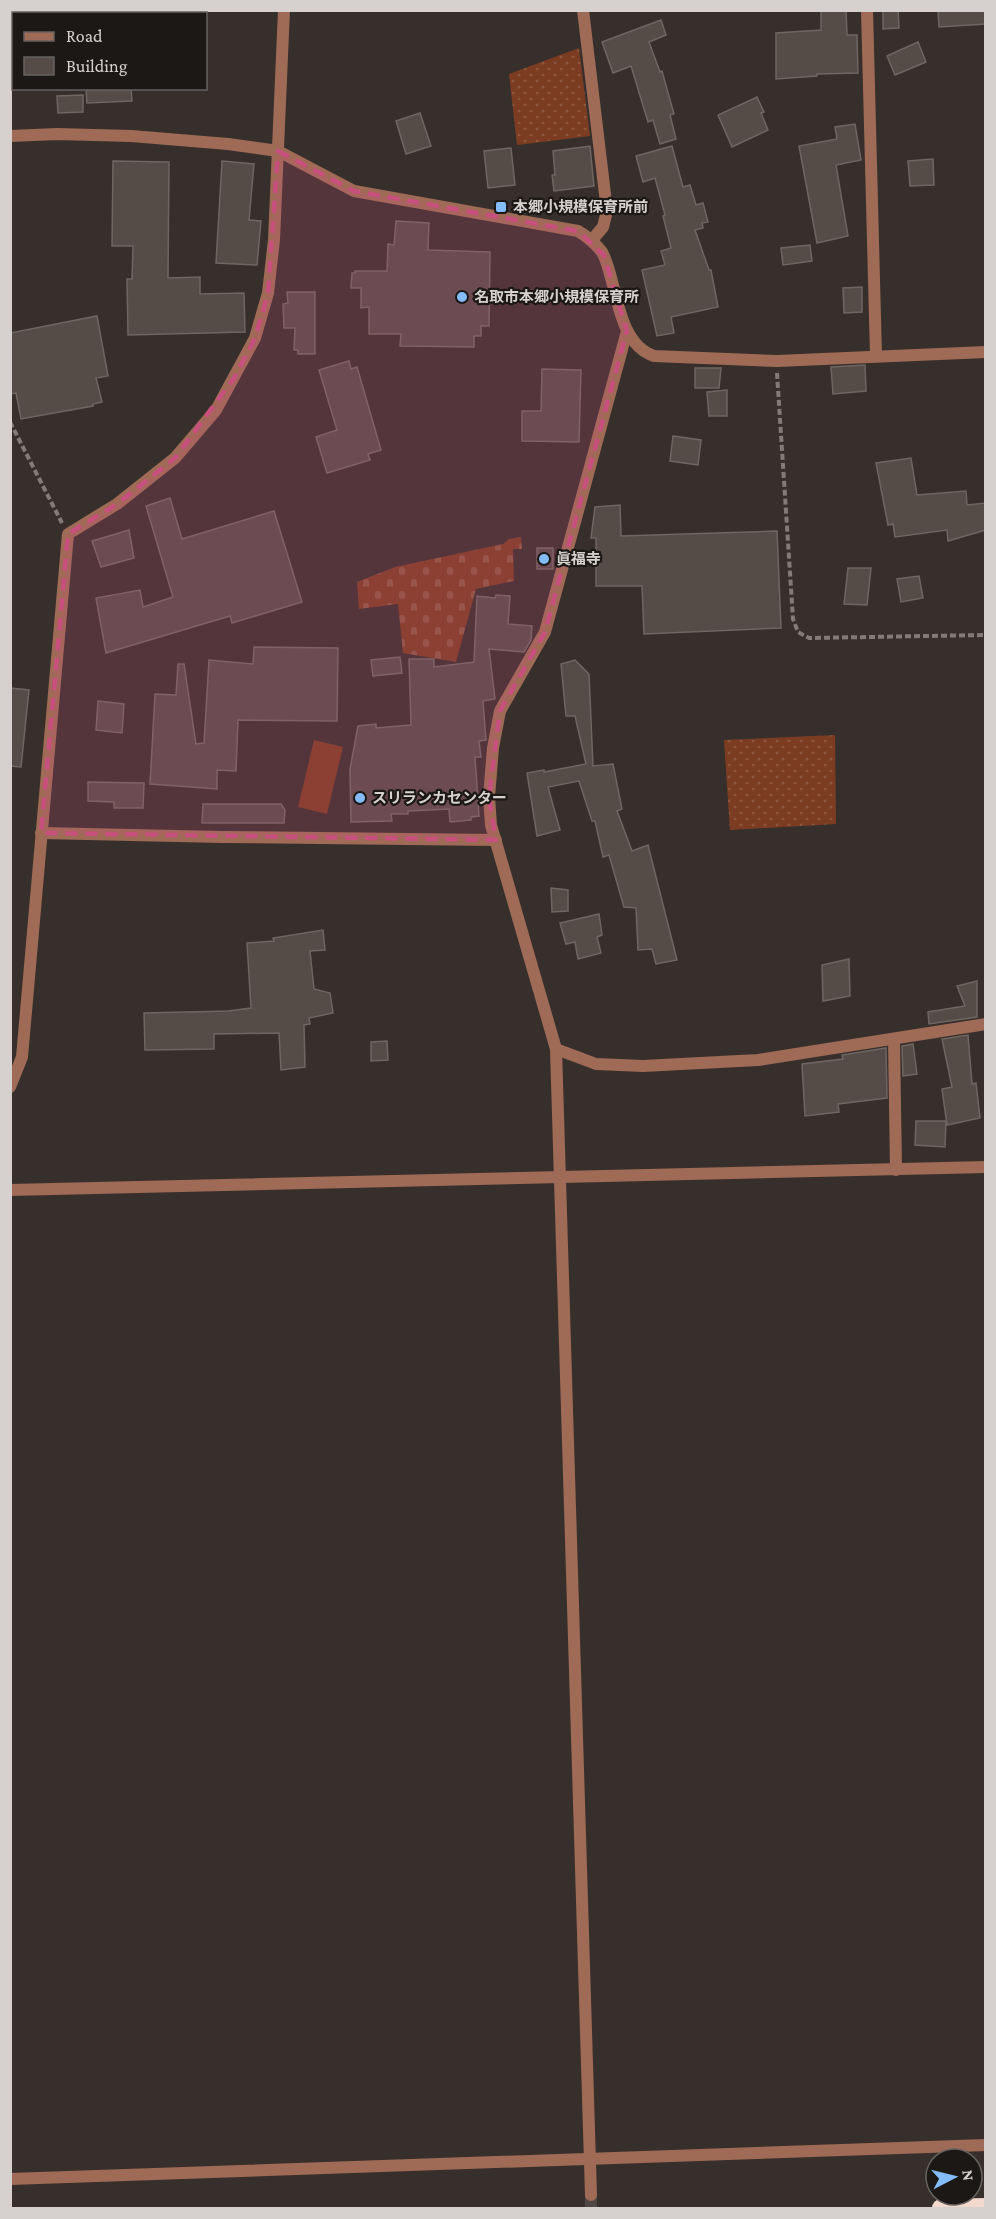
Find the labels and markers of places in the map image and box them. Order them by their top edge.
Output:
place label: 本郷小規模保育所前 [513,198,648,215]
marker: 本郷小規模保育所前 [494,200,508,214]
place label: 名取市本郷小規模保育所 [474,289,639,305]
marker: 名取市本郷小規模保育所 [455,290,469,304]
place label: 眞福寺 [556,551,601,567]
marker: 眞福寺 [537,552,551,566]
place label: スリランカセンター [372,790,507,806]
marker: スリランカセンター [353,791,367,805]

